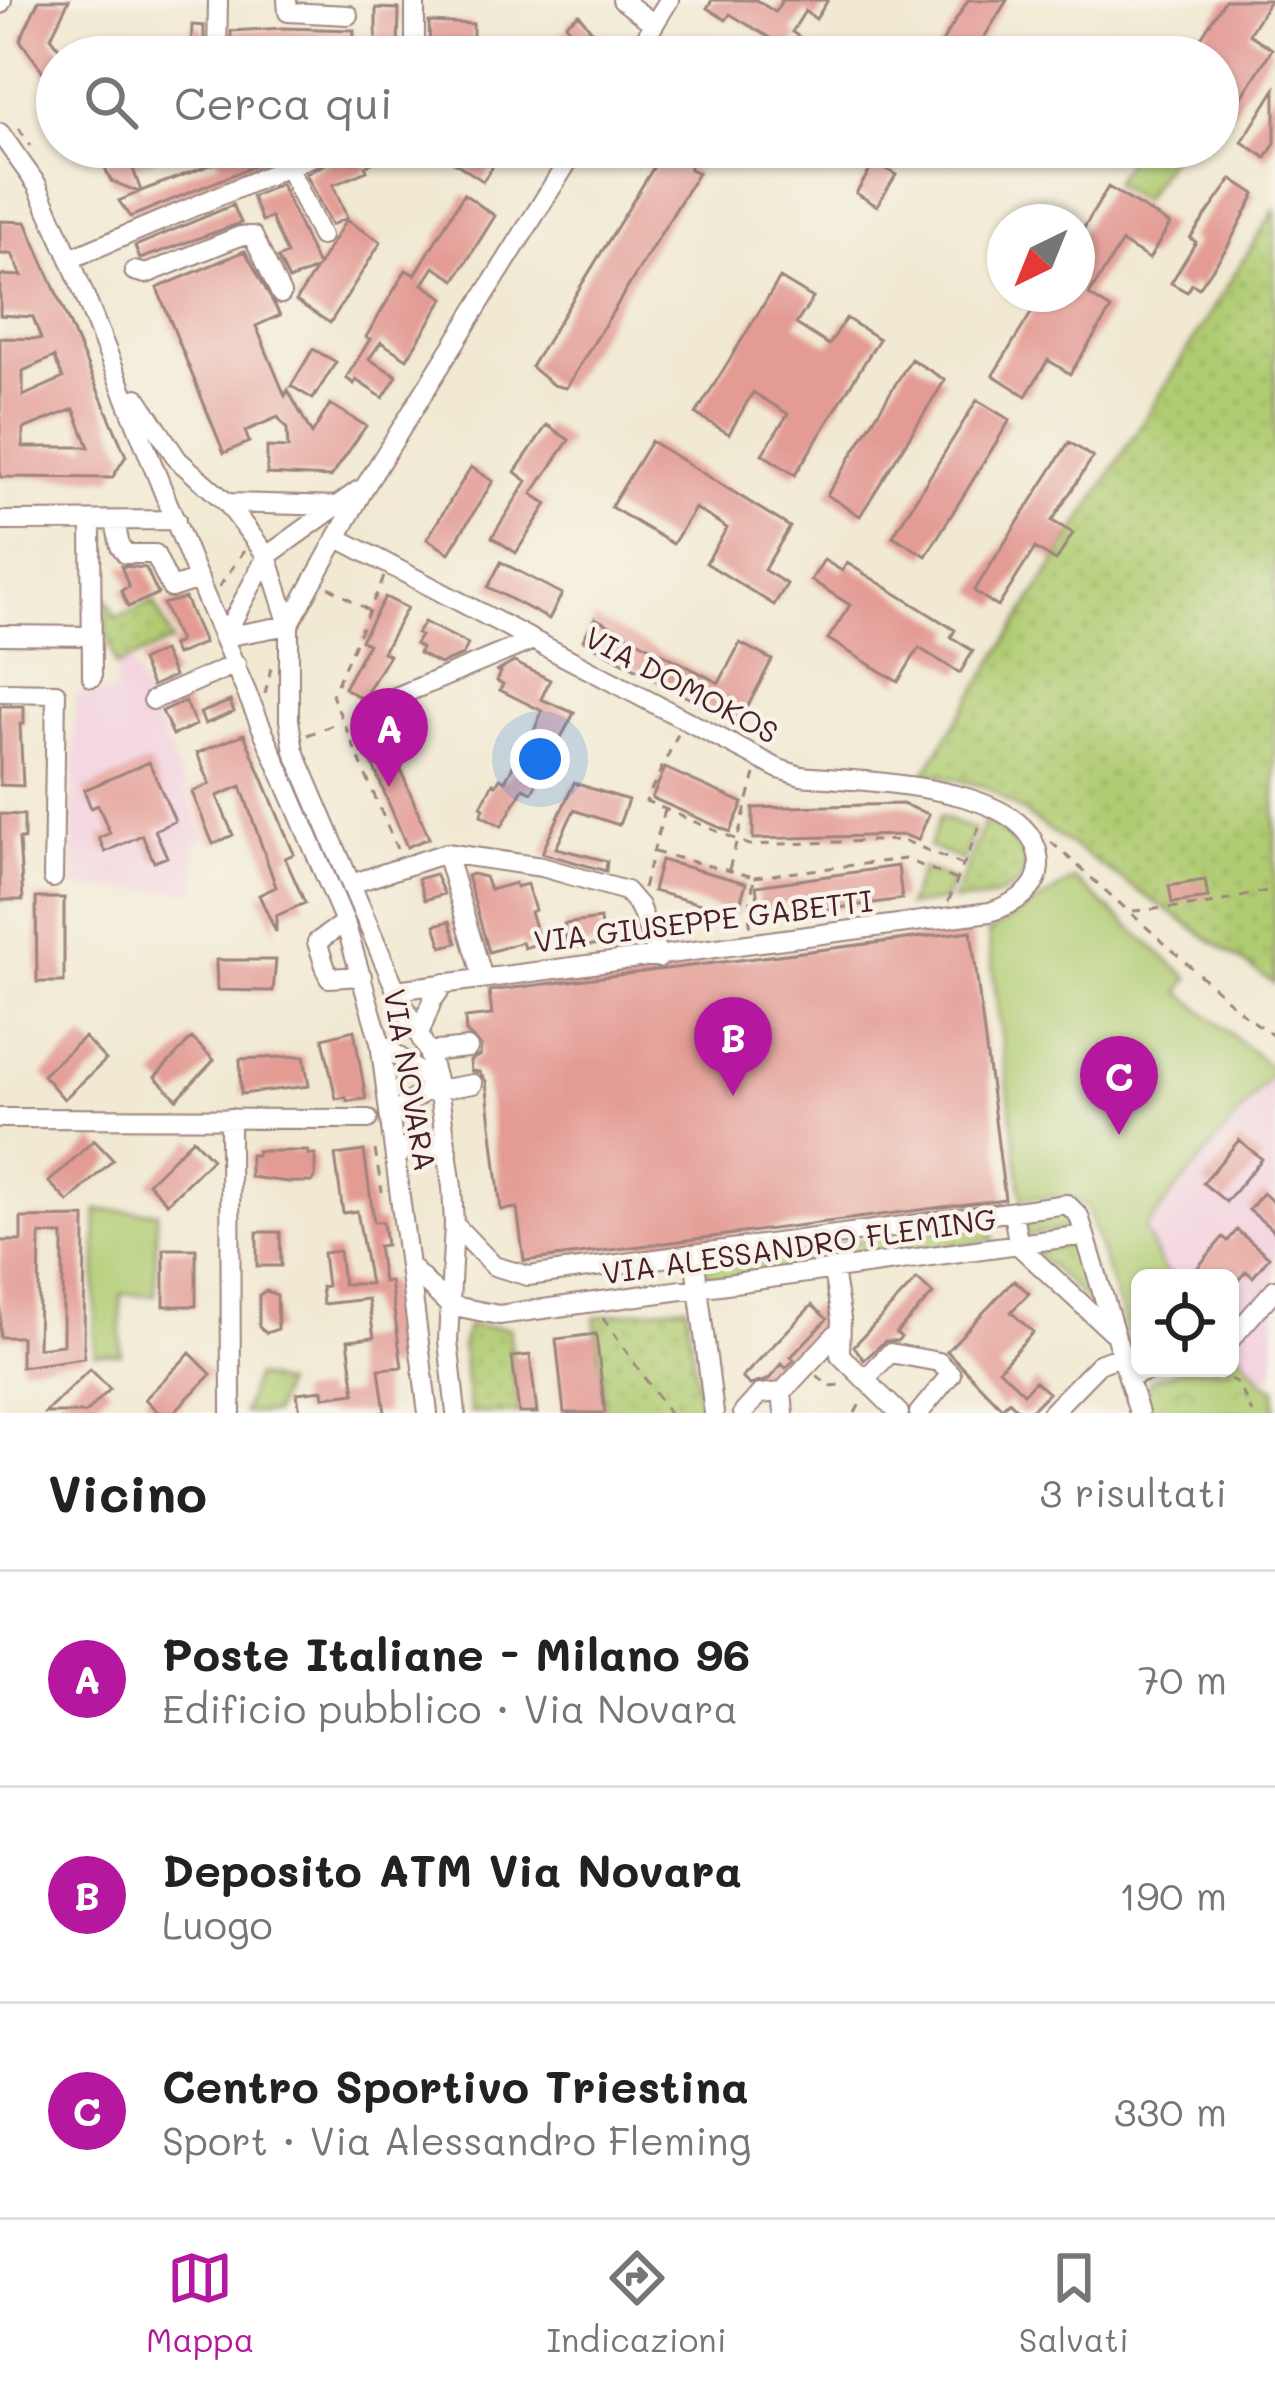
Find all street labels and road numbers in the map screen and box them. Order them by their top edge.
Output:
street label: VIA DOMOKOS [578,616,786,752]
street label: VIA GIUSEPPE GABETTI [531,879,875,961]
street label: VIA NOVARA [375,986,447,1174]
street label: VIA ALESSANDRO FLEMING [599,1198,999,1292]

